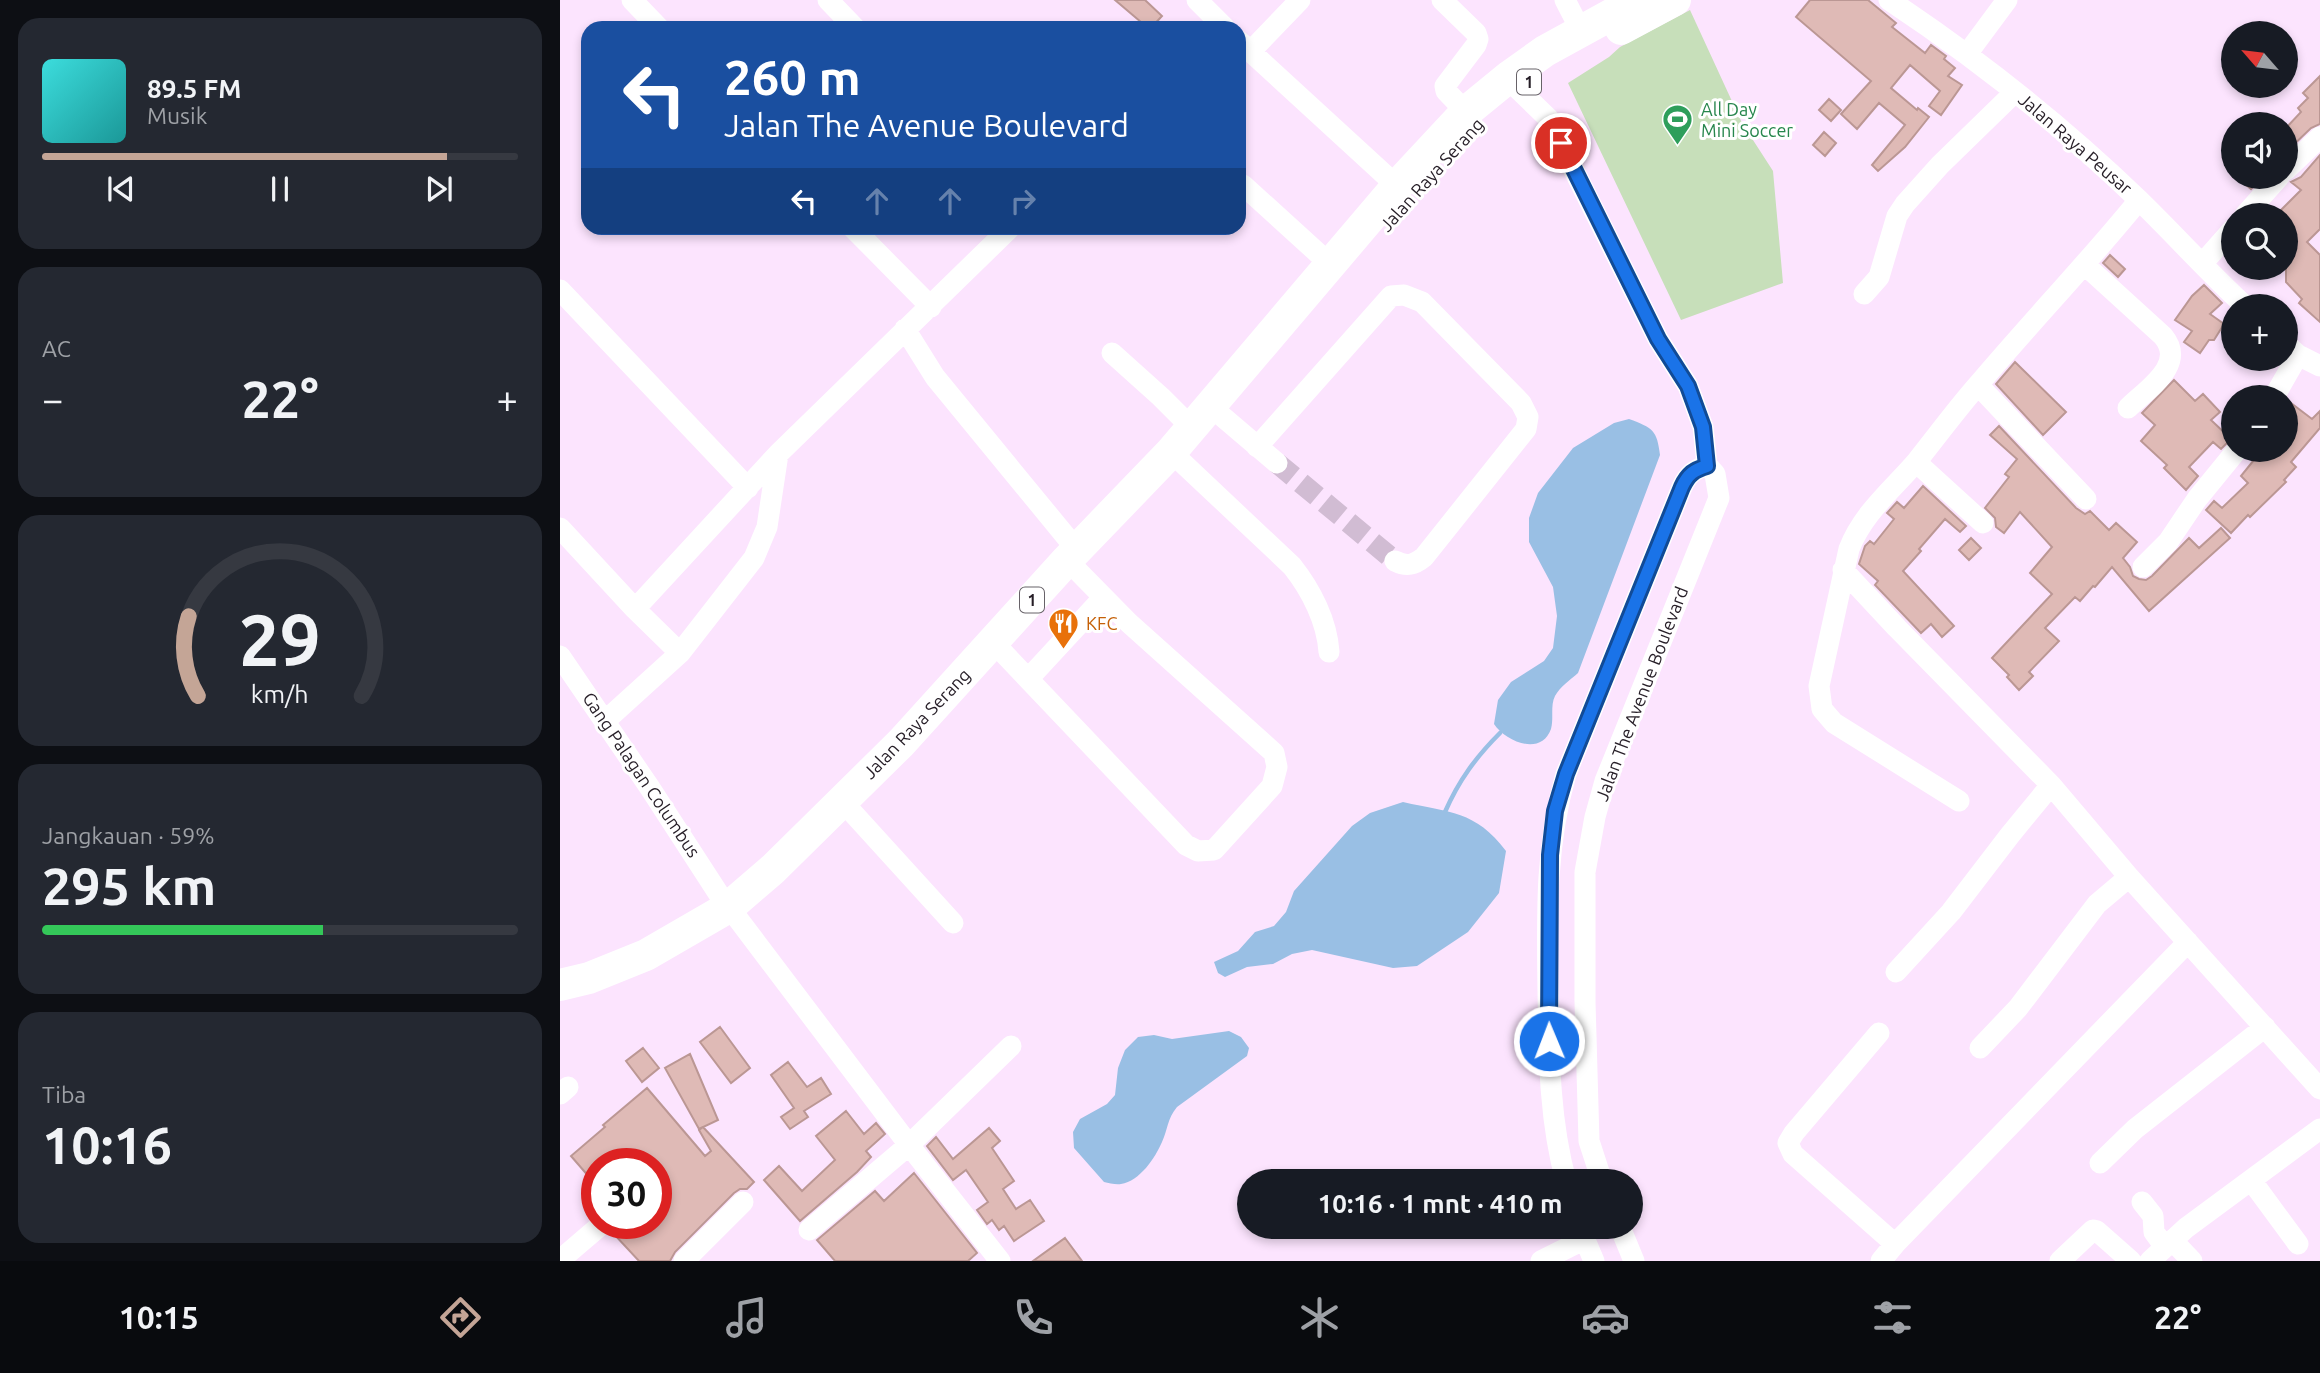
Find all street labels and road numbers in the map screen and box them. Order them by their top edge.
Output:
road number: 1 [1517,69,1541,94]
street label: Jalan Raya Peusar [2015,89,2136,198]
street label: Jalan Raya Serang [1375,114,1487,235]
street label: Jalan The Avenue Boulevard [1591,584,1691,804]
road number: 1 [1020,587,1044,612]
street label: Jalan Raya Serang [859,664,974,782]
street label: Gang Palagan Columbus [579,688,705,861]

